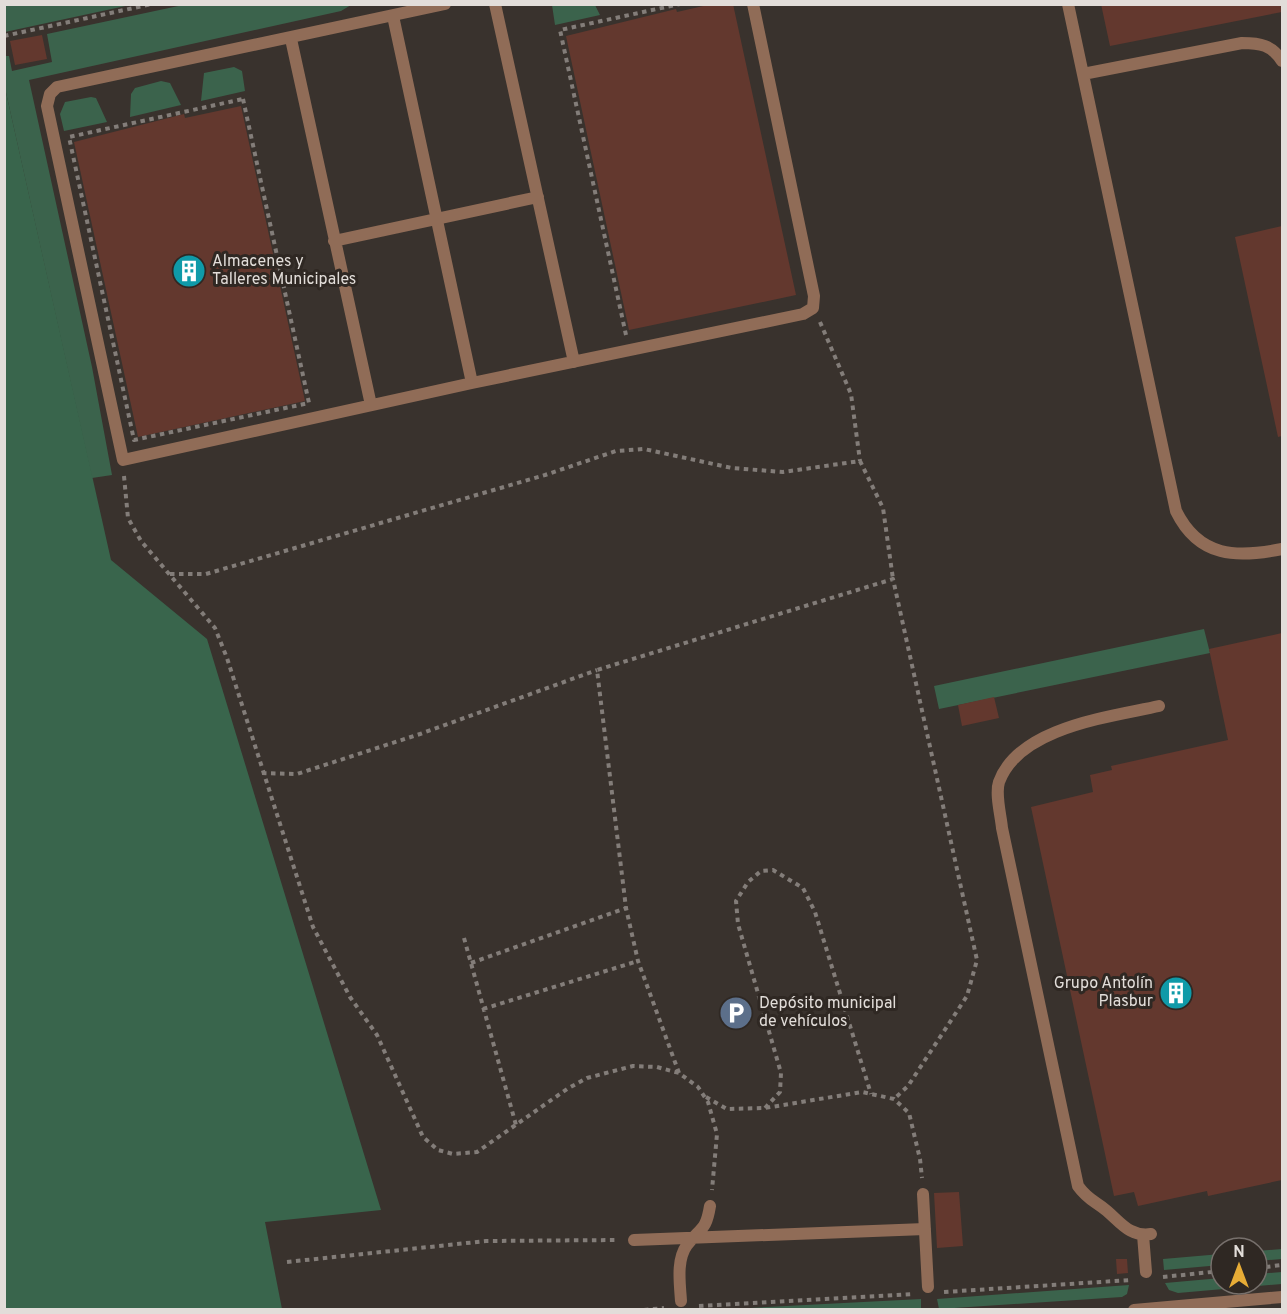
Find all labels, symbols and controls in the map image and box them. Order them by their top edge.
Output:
place label: Almacenes y Talleres Municipales [212,252,356,290]
building icon: Almacenes y Talleres Municipales [171,253,207,289]
place label: Grupo Antolín Plasbur [1054,974,1153,1012]
building icon: Grupo Antolín Plasbur [1158,975,1194,1011]
place label: Depósito municipal de vehículos [759,994,897,1032]
parking icon: Depósito municipal de vehículos [718,995,754,1031]
north arrow [1209,1236,1269,1296]
text: N [1233,1243,1245,1263]

